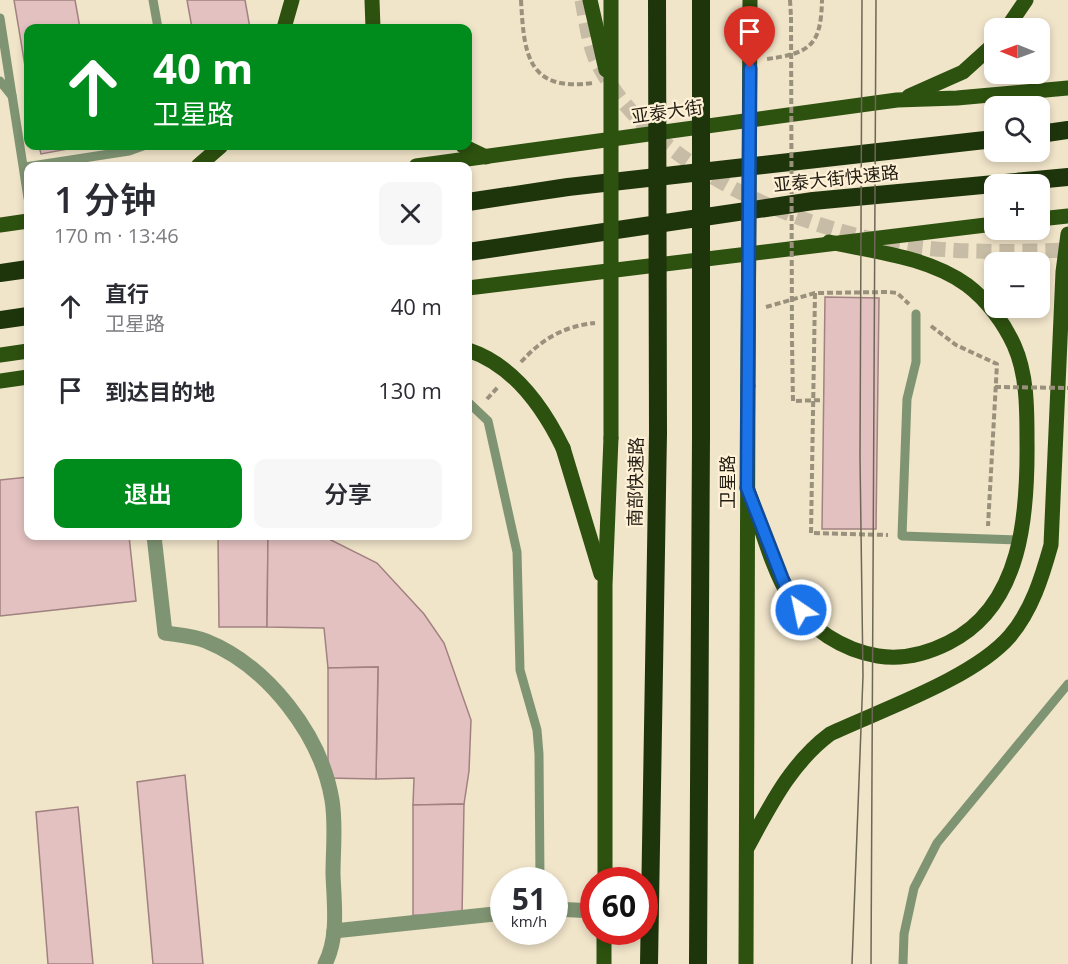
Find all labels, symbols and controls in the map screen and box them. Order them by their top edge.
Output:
pin [724,6,775,68]
icon: arrive [733,15,766,48]
north arrow [984,18,1050,84]
map controls [984,18,1050,318]
text: 40 m [153,39,253,96]
icon: ahead [54,48,132,126]
street label: 亚泰大街 [630,94,704,128]
text: 卫星路 [153,95,234,132]
button: search [984,96,1050,162]
street label: 亚泰大街快速路 [772,159,900,197]
button: + [984,174,1050,240]
text: 1 分钟 [54,175,156,224]
button: close [379,182,442,245]
text: 170 m · 13:46 [54,222,179,249]
button: − [984,252,1050,318]
text: 直行 [105,278,149,308]
icon: ahead [54,290,87,323]
text: 40 m [391,291,442,321]
text: 卫星路 [105,310,165,337]
icon: arrive [54,374,87,407]
text: 130 m [378,375,442,405]
text: 到达目的地 [105,376,215,406]
street label: 南部快速路 [622,437,648,527]
street label: 卫星路 [715,455,739,509]
button: 退出 [54,459,242,528]
button: 分享 [254,459,442,528]
position arrow [769,578,833,642]
speed limit sign: 60 [580,867,658,945]
text: 51 [512,878,546,919]
text: km/h [511,911,547,931]

